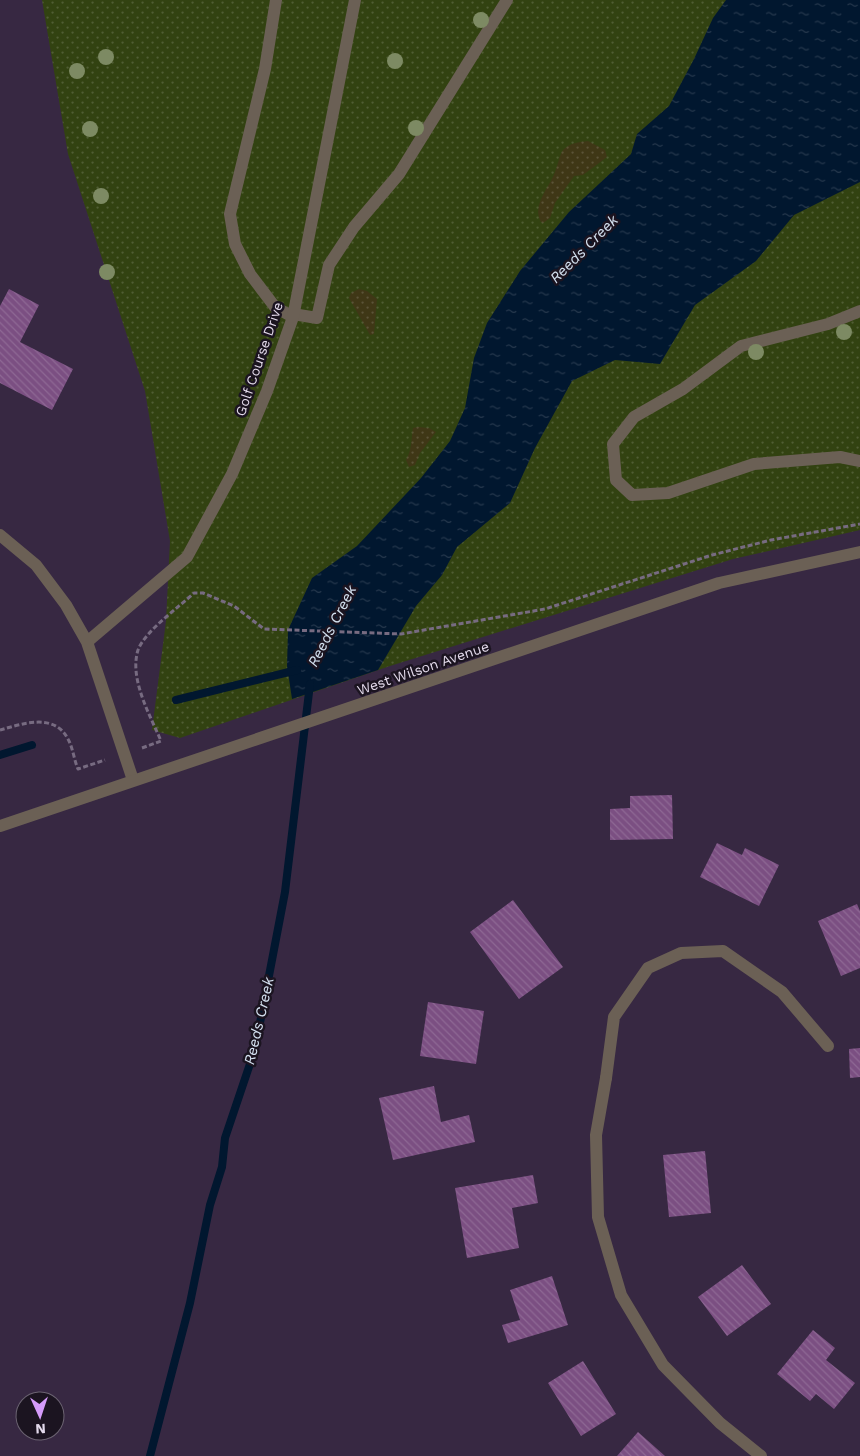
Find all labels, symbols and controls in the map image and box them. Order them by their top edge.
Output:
water label: Reeds Creek [546,211,622,287]
street label: Golf Course Drive [232,300,286,418]
water label: Reeds Creek [304,581,361,670]
street label: West Wilson Avenue [355,638,491,698]
water label: Reeds Creek [240,975,278,1066]
north arrow [15,1391,65,1441]
text: N [35,1421,46,1437]

